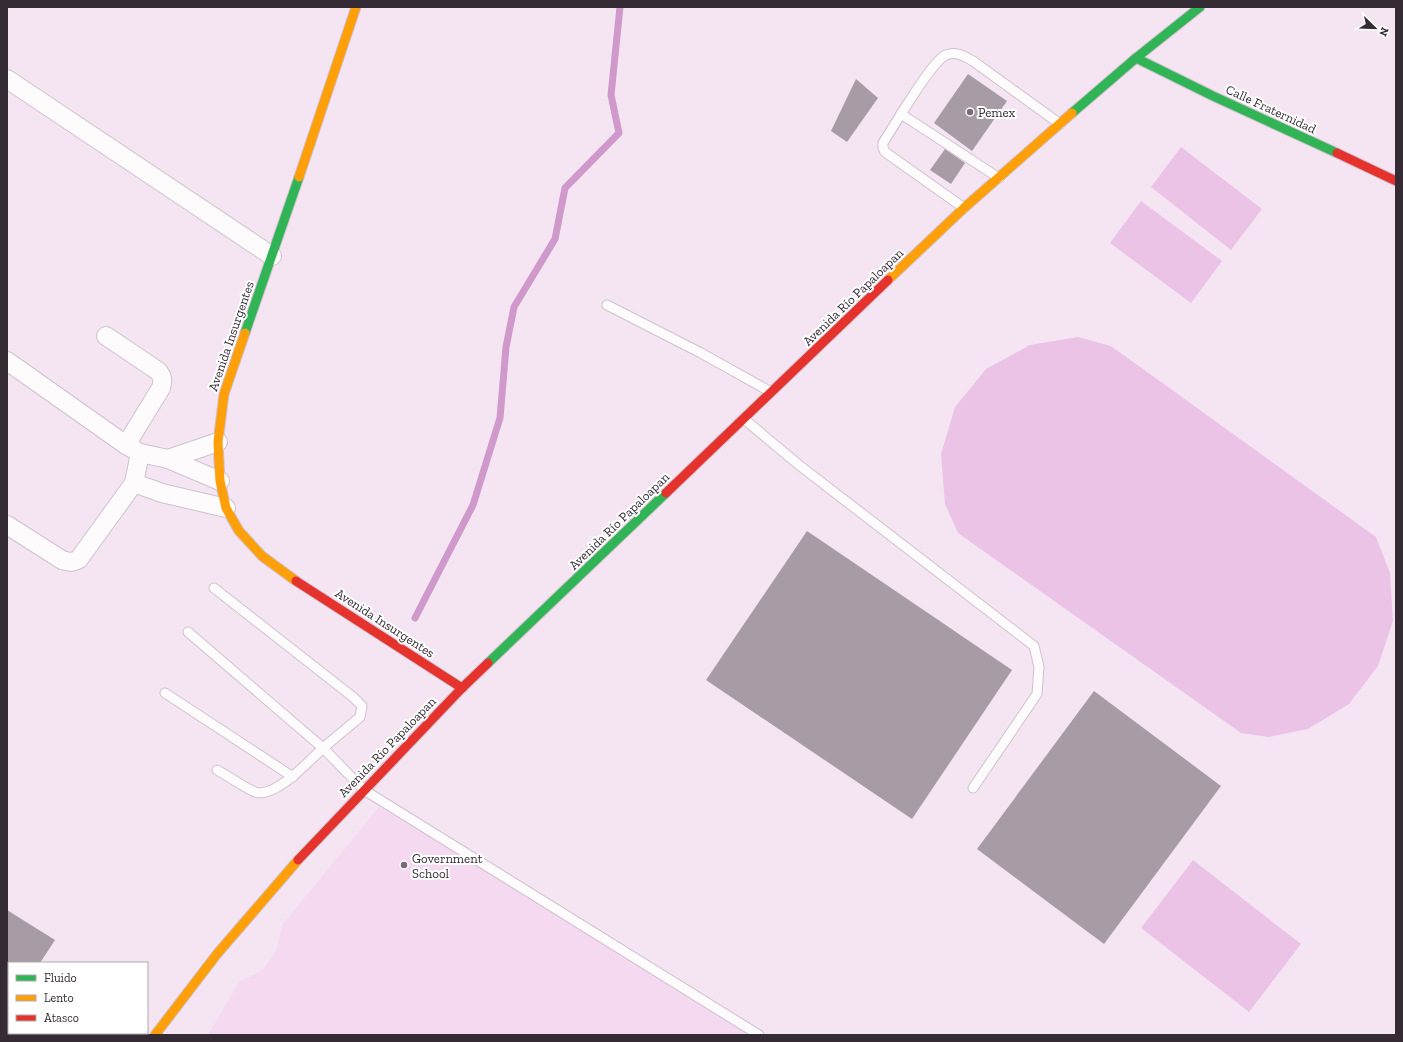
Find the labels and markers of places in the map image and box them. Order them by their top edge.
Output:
place label: Pemex [978,105,1015,120]
marker: Pemex [965,107,975,117]
place label: Government School [412,851,483,881]
marker: Government School [399,860,409,870]

